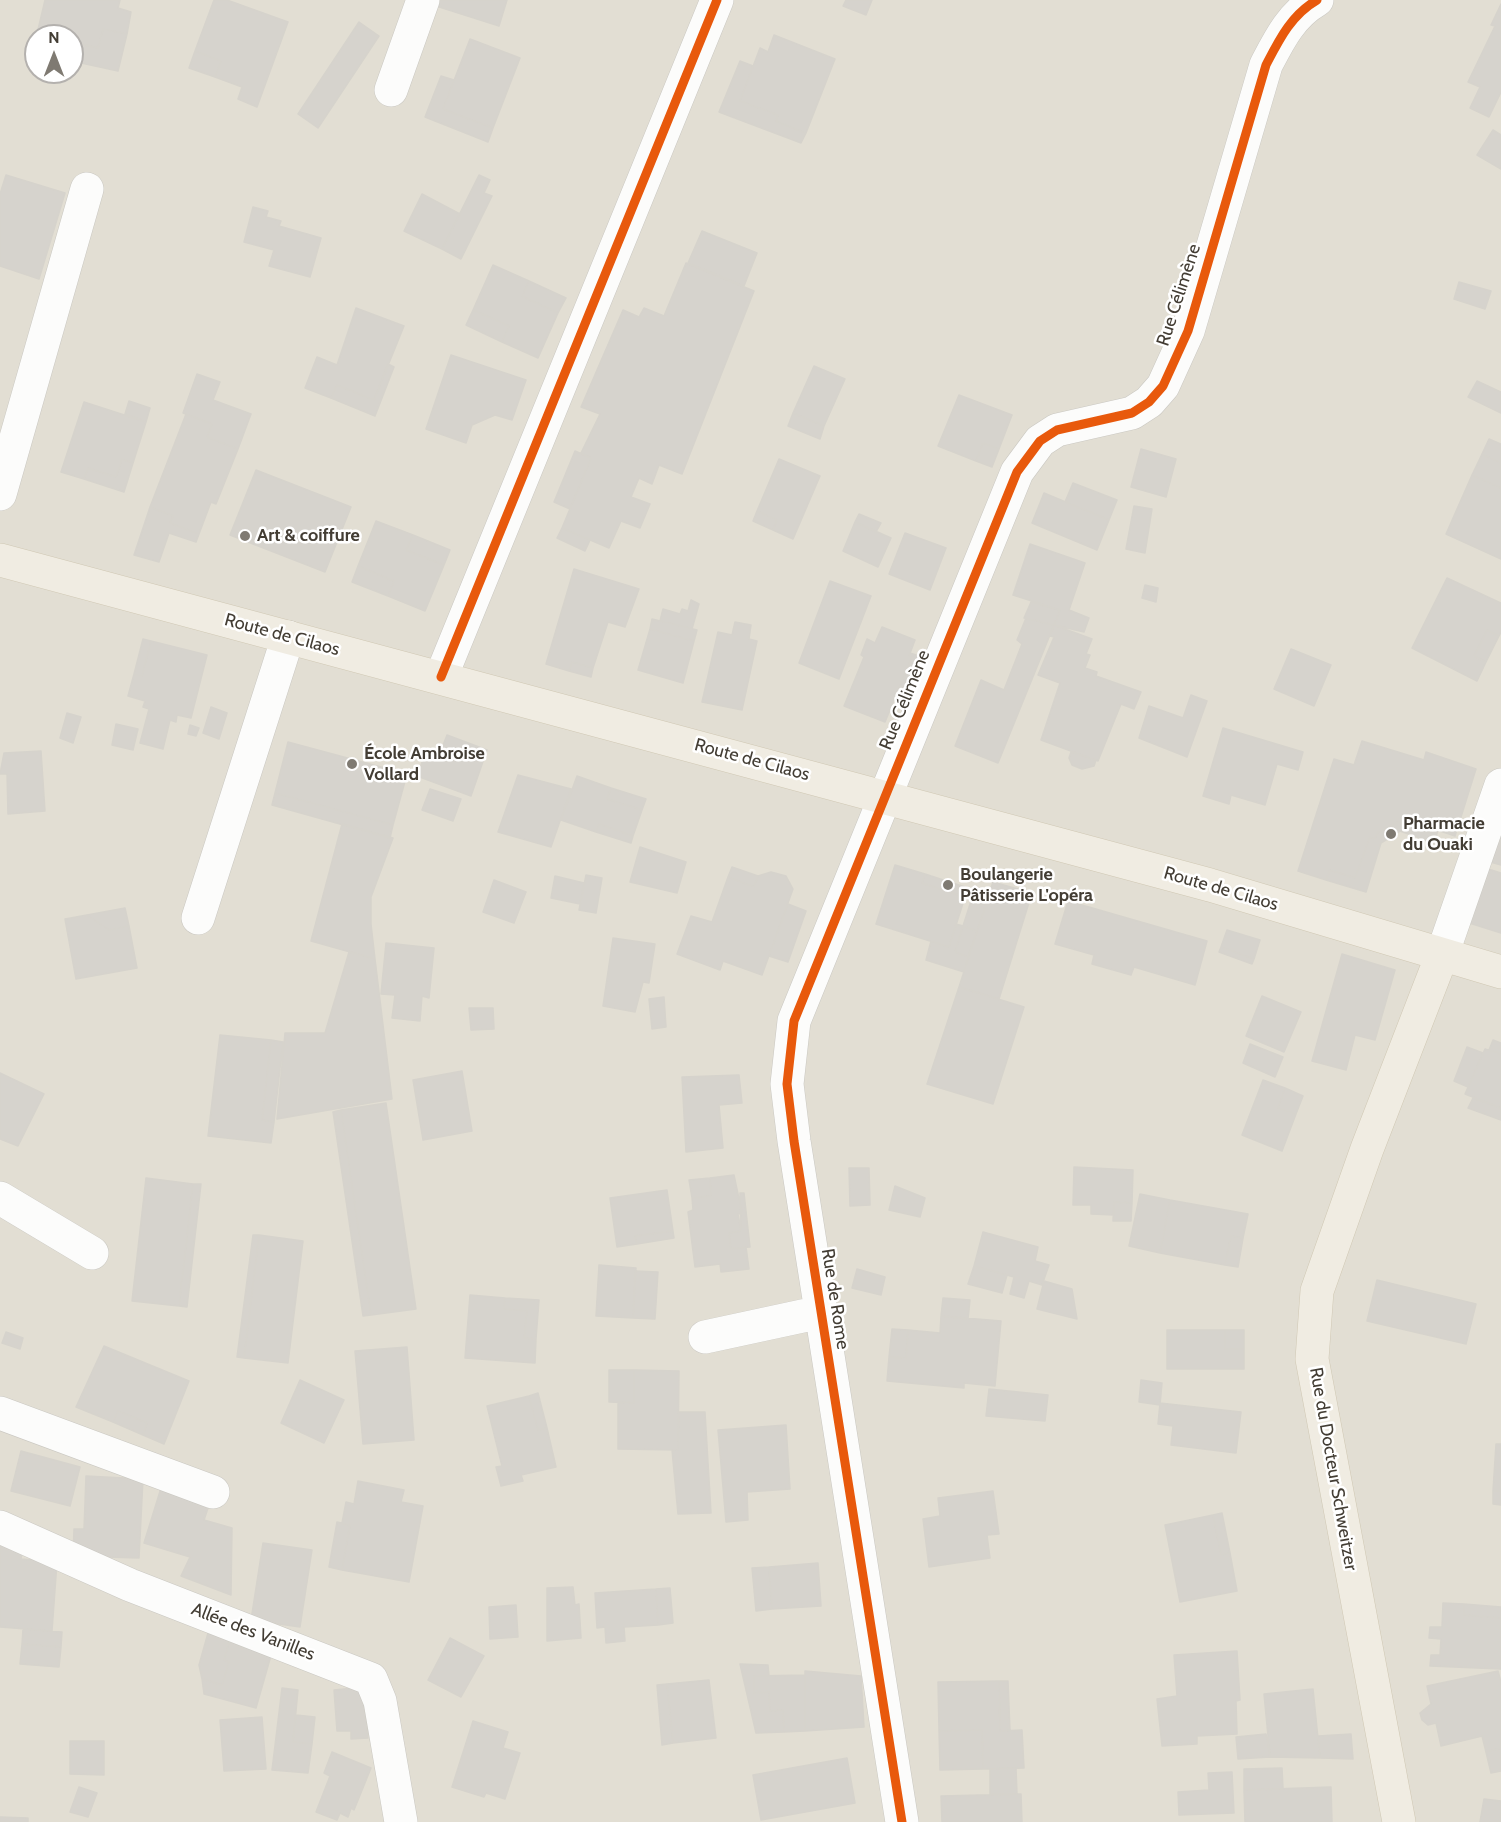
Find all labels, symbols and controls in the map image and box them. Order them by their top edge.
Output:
north arrow [24,24,84,84]
text: N [48,28,60,47]
street label: Rue Célimène [1152,241,1206,349]
place label: Art & coiffure [257,525,360,547]
marker: Art & coiffure [238,529,252,543]
street label: Route de Cilaos [222,609,342,661]
street label: Rue Célimène [875,647,935,753]
street label: Route de Cilaos [692,734,812,786]
place label: École Ambroise Vollard [364,743,485,786]
marker: École Ambroise Vollard [345,757,359,771]
place label: Pharmacie du Ouaki [1403,813,1485,856]
marker: Pharmacie du Ouaki [1384,827,1398,841]
street label: Route de Cilaos [1161,862,1281,916]
place label: Boulangerie Pâtisserie L'opéra [960,864,1093,906]
marker: Boulangerie Pâtisserie L'opéra [941,878,955,892]
street label: Rue de Rome [816,1247,854,1351]
street label: Rue du Docteur Schweitzer [1304,1366,1362,1572]
street label: Allée des Vanilles [188,1599,318,1665]

